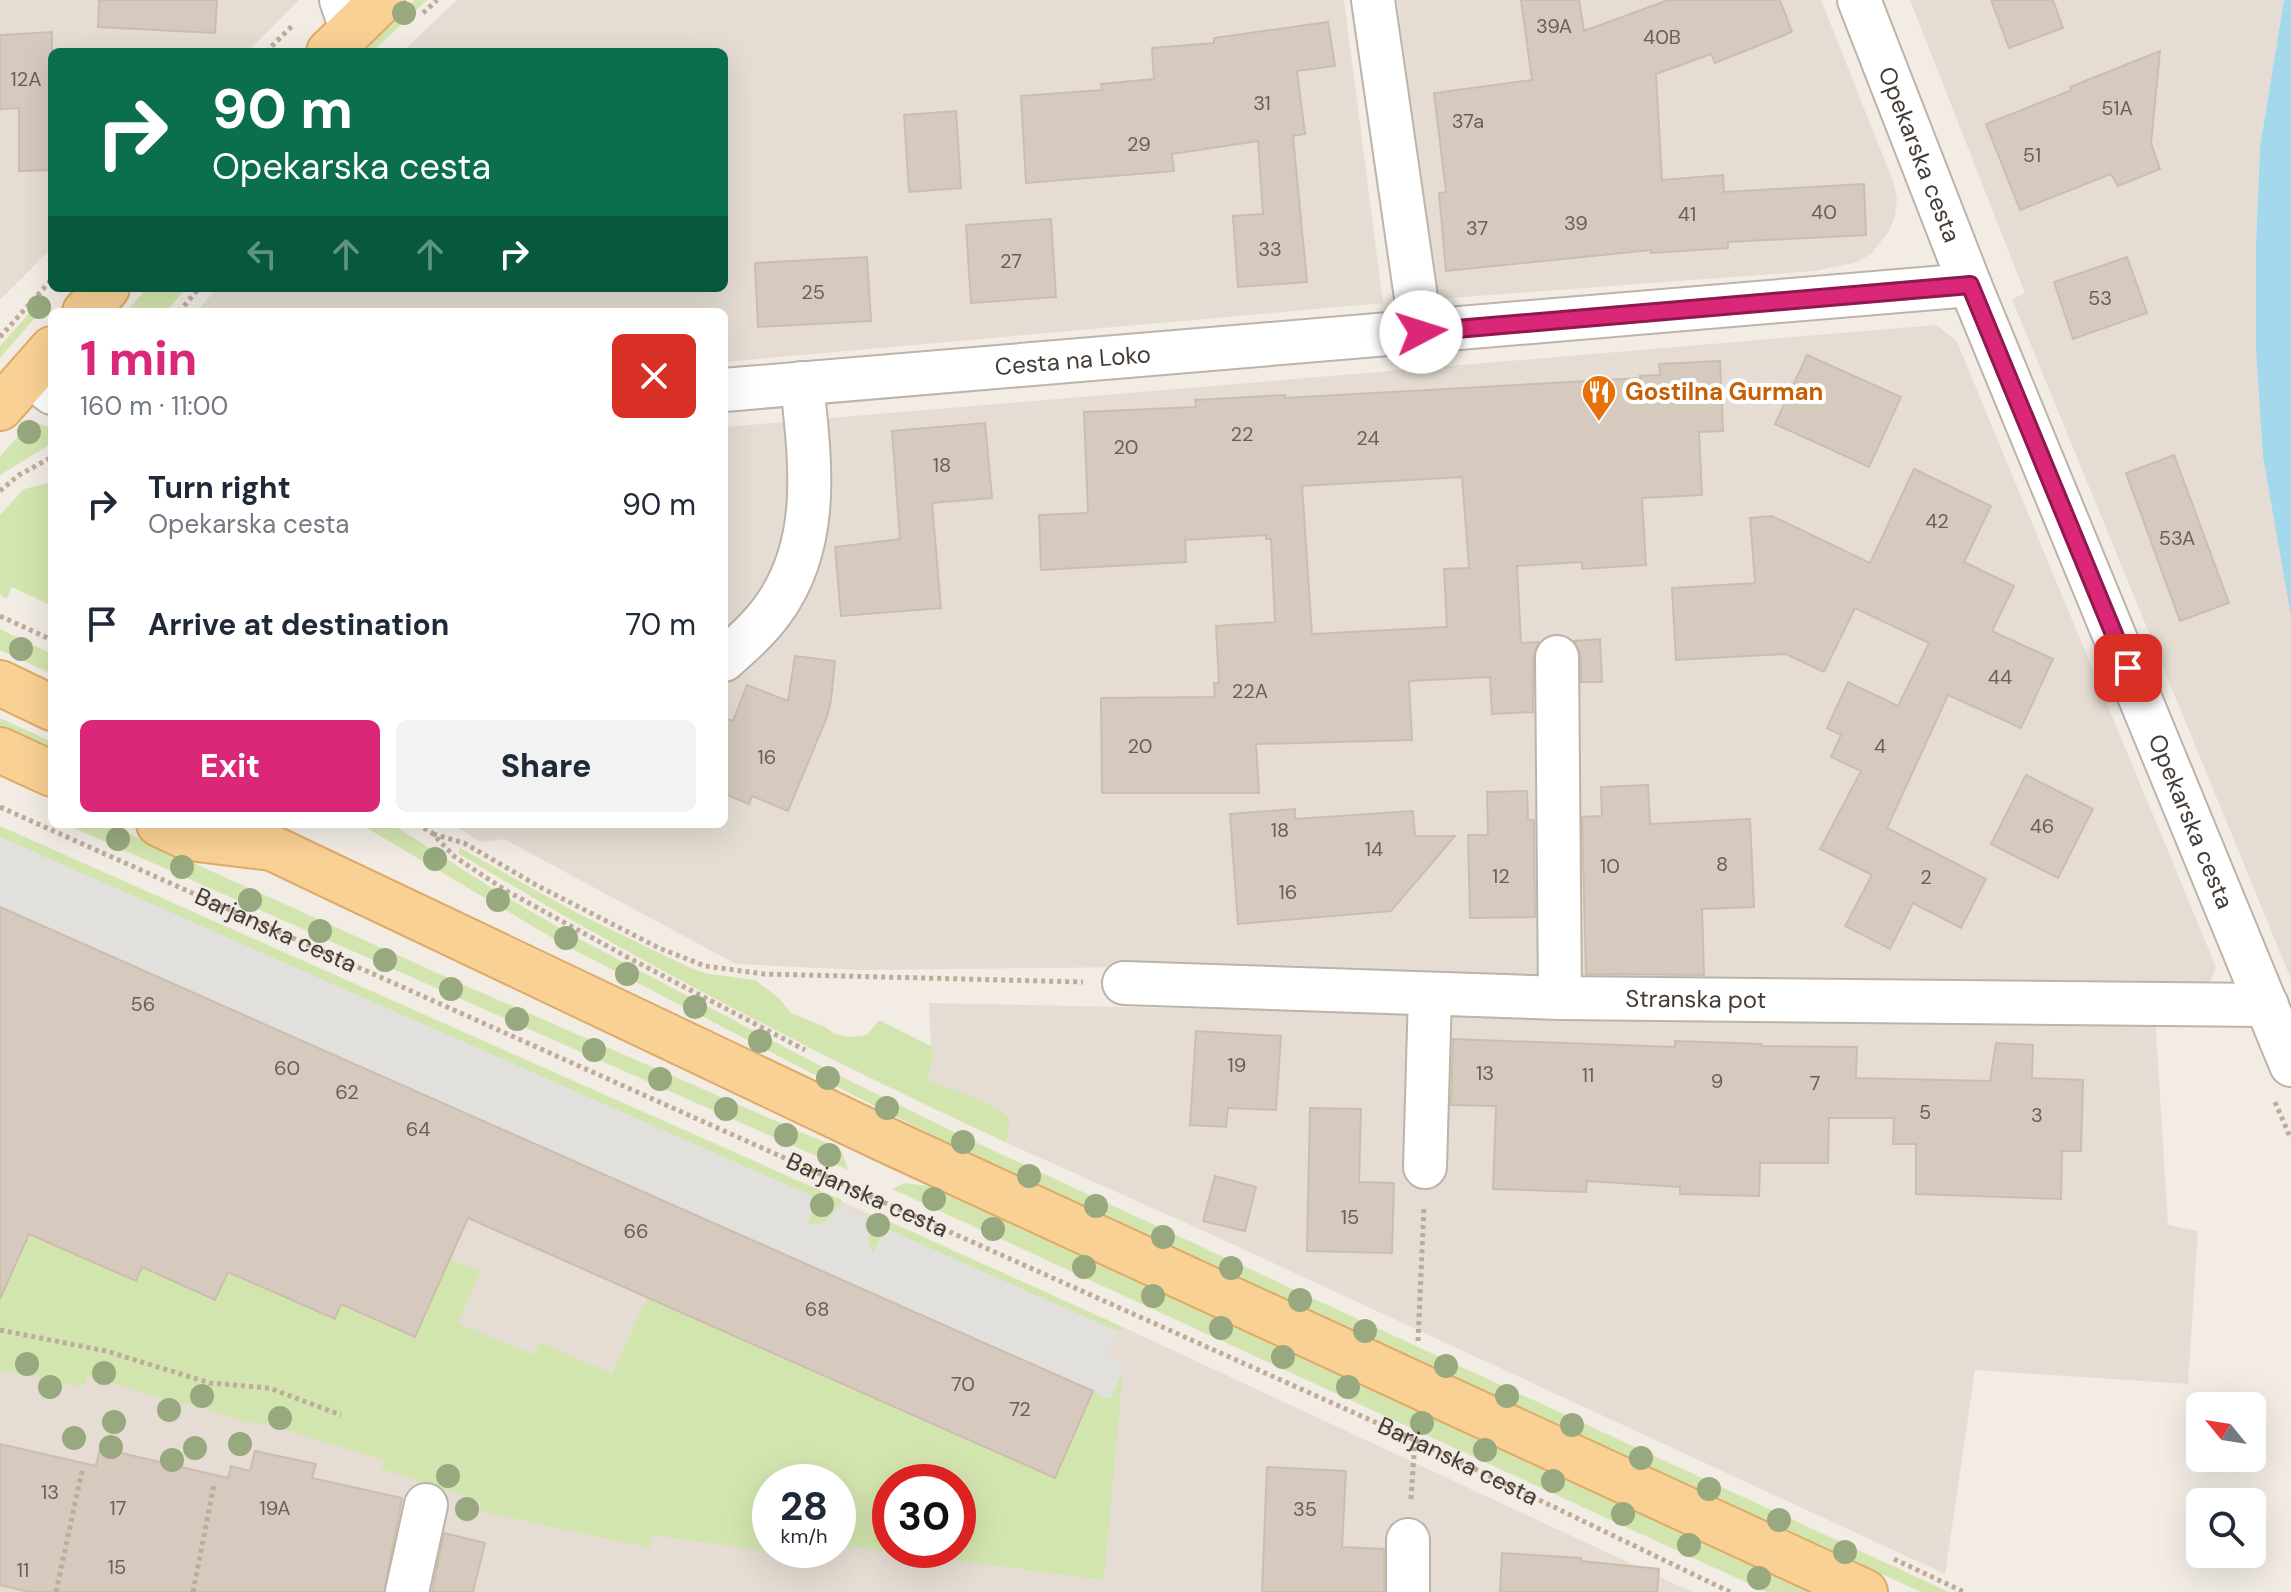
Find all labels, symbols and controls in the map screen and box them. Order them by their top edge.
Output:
house number: 39A [1536,13,1572,39]
house number: 40B [1643,24,1681,50]
street label: Opekarska cesta [1871,62,1968,247]
house number: 12A [10,66,42,92]
text: 90 m [212,72,353,145]
icon: right [80,80,184,184]
house number: 31 [1253,90,1271,116]
house number: 51A [2101,95,2133,121]
house number: 37a [1452,108,1484,134]
house number: 29 [1127,131,1151,157]
house number: 51 [2023,142,2041,168]
text: Opekarska cesta [212,143,491,190]
house number: 40 [1811,199,1837,225]
house number: 41 [1678,201,1696,227]
house number: 39 [1564,210,1588,236]
house number: 37 [1466,215,1488,241]
icon: left [240,232,284,276]
icon: ahead [324,232,368,276]
icon: ahead [408,232,452,276]
icon: right [492,232,536,276]
house number: 33 [1258,236,1282,262]
house number: 27 [1000,248,1022,274]
house number: 25 [801,279,825,305]
house number: 53 [2088,285,2112,311]
position arrow [1379,290,1463,374]
text: 1 min [80,327,197,390]
button: close [612,334,696,418]
street label: Cesta na Loko [994,338,1152,382]
restaurant icon: Gostilna Gurman [1580,373,1618,423]
place label: Gostilna Gurman [1625,376,1823,407]
text: 160 m · 11:00 [80,389,228,423]
house number: 22 [1230,421,1254,447]
house number: 24 [1356,425,1380,451]
house number: 20 [1114,434,1139,460]
house number: 18 [933,452,951,478]
text: Turn right [148,468,291,507]
icon: right [80,482,124,526]
text: 90 m [622,485,696,524]
text: Opekarska cesta [148,507,350,541]
house number: 42 [1925,508,1949,534]
house number: 53A [2159,525,2195,551]
icon: arrive [80,602,124,646]
text: Arrive at destination [148,605,449,644]
text: 70 m [625,605,696,644]
pin [2094,634,2162,702]
icon: arrive [2106,646,2150,690]
house number: 44 [1988,664,2012,690]
house number: 22A [1232,678,1268,704]
button: Exit [80,720,380,812]
button: Share [396,720,696,812]
street label: Opekarska cesta [2142,729,2241,913]
house number: 20 [1128,733,1153,759]
house number: 4 [1874,733,1886,759]
house number: 16 [758,744,776,770]
house number: 46 [2030,813,2054,839]
house number: 18 [1271,817,1289,843]
house number: 14 [1365,836,1383,862]
house number: 8 [1716,851,1728,877]
house number: 10 [1600,853,1620,879]
house number: 12 [1492,863,1510,889]
house number: 2 [1920,864,1932,890]
house number: 16 [1279,879,1297,905]
street label: Barjanska cesta [190,880,362,980]
street label: Stranska pot [1625,983,1766,1015]
house number: 56 [131,991,155,1017]
house number: 19 [1228,1052,1246,1078]
house number: 60 [274,1055,300,1081]
house number: 13 [1476,1060,1494,1086]
house number: 11 [1582,1062,1594,1088]
house number: 9 [1711,1068,1723,1094]
house number: 7 [1810,1070,1820,1096]
house number: 62 [335,1079,359,1105]
house number: 5 [1919,1099,1931,1125]
house number: 3 [2031,1102,2043,1128]
house number: 64 [406,1116,430,1142]
street label: Barjanska cesta [782,1145,953,1244]
house number: 15 [1341,1204,1359,1230]
house number: 66 [623,1218,649,1244]
house number: 68 [805,1296,829,1322]
house number: 70 [951,1371,975,1397]
north arrow [2186,1392,2266,1472]
map controls [2186,1392,2266,1568]
house number: 72 [1009,1396,1031,1422]
street label: Barjanska cesta [1373,1409,1543,1512]
speed limit sign: 30 [872,1464,976,1568]
house number: 13 [41,1479,59,1505]
text: 28 [780,1480,828,1532]
button: search [2186,1488,2266,1568]
house number: 17 [110,1495,126,1521]
house number: 19A [259,1495,291,1521]
house number: 35 [1293,1496,1317,1522]
text: km/h [780,1523,828,1549]
house number: 15 [108,1554,126,1580]
house number: 11 [17,1557,29,1583]

